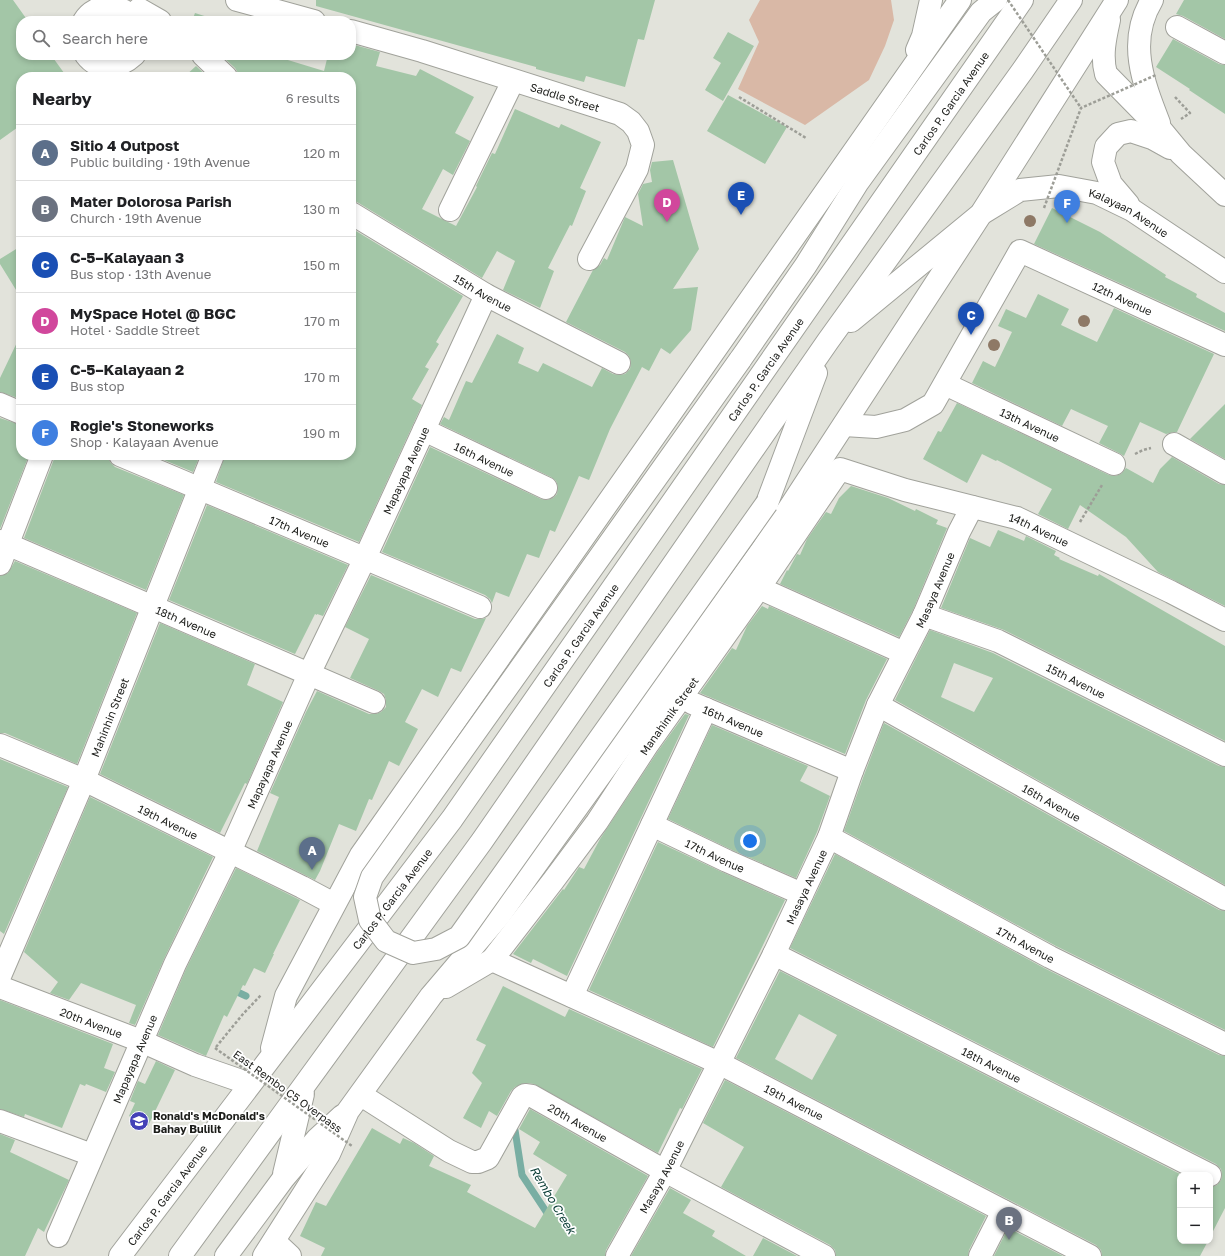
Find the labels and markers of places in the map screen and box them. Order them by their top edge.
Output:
pin: E [728,182,754,215]
pin: D [654,189,680,222]
pin: F [1054,190,1080,223]
pin: C [958,302,984,335]
pin: A [299,837,325,870]
place label: Ronald's McDonald's Bahay Bulilit [153,1109,265,1135]
school or university icon: Ronald's McDonald's Bahay Bulilit [128,1110,150,1132]
pin: B [996,1207,1022,1240]

